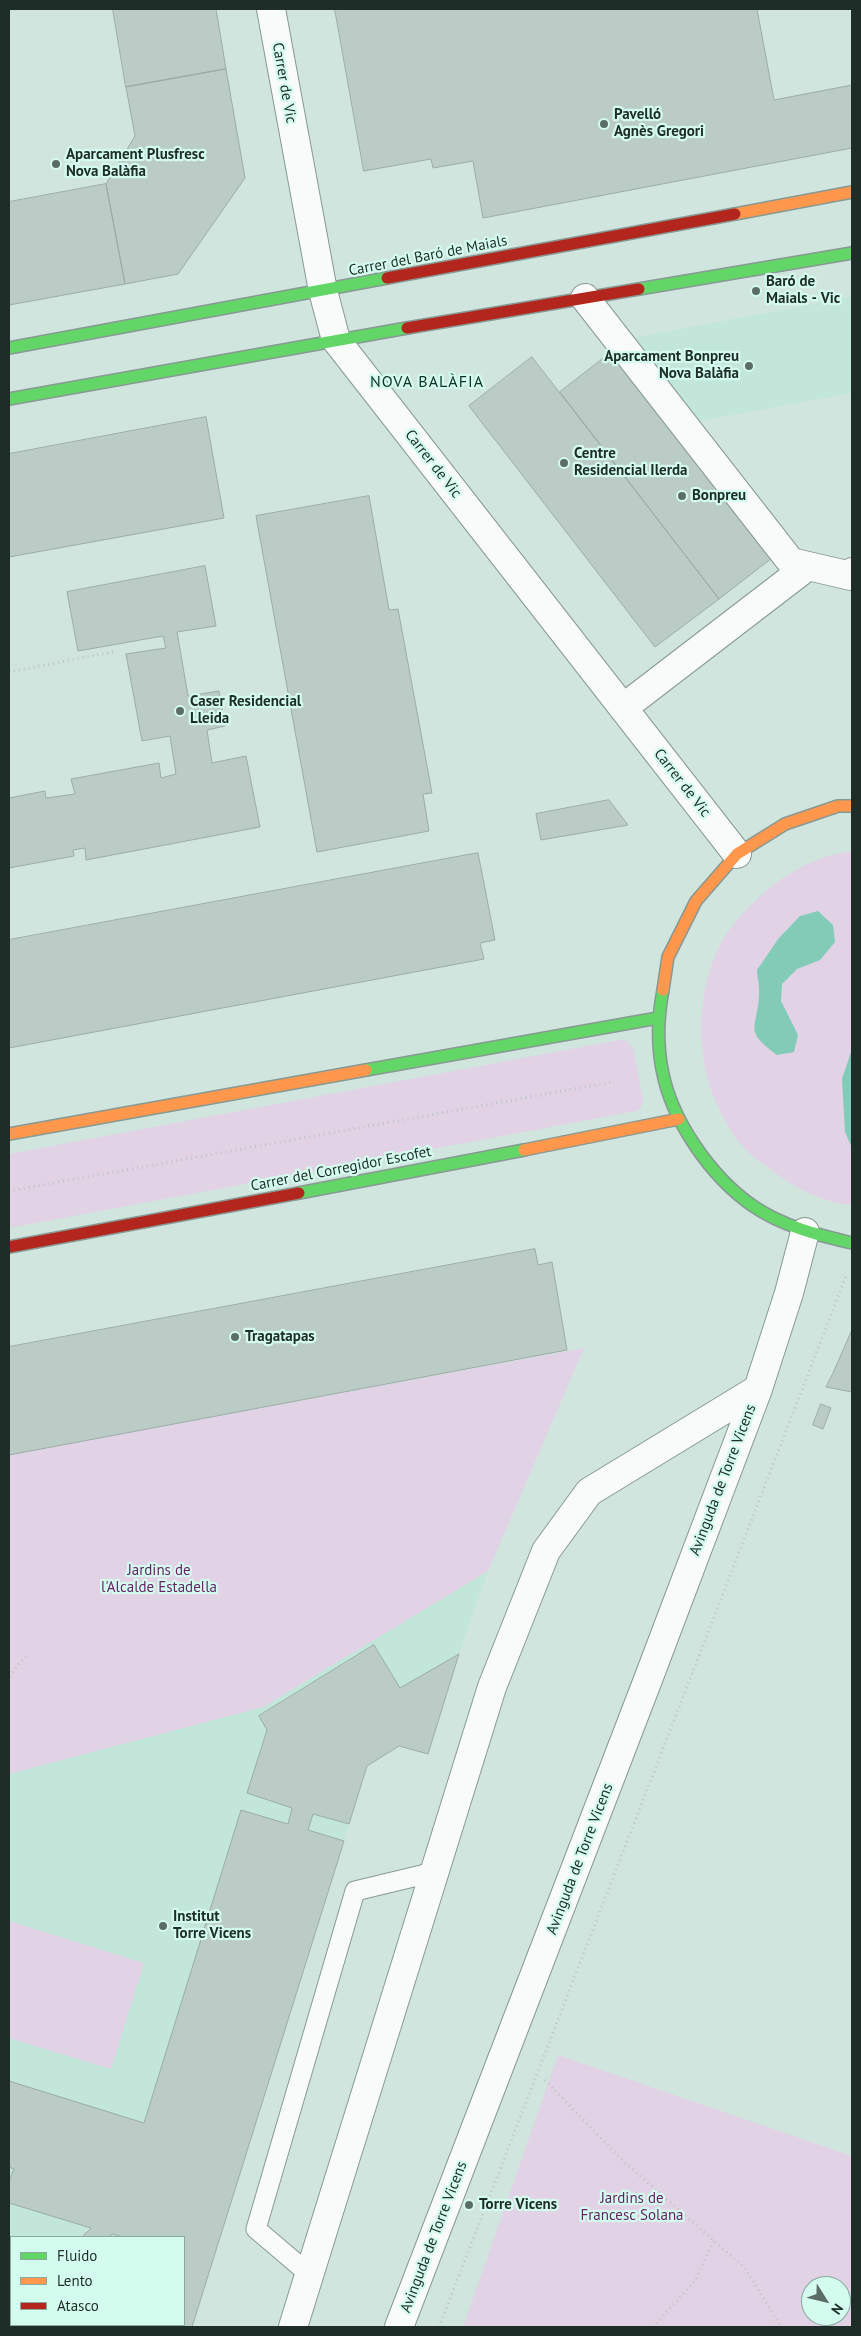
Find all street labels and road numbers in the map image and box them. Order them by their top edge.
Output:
street label: Carrer de Vic [268,41,300,125]
street label: Carrer del Baró de Maials [347,232,509,280]
street label: Carrer de Vic [401,426,465,502]
street label: Carrer de Vic [650,745,714,821]
street label: Carrer del Corregidor Escofet [249,1143,433,1195]
street label: Avinguda de Torre Vicens [686,1402,760,1558]
street label: Avinguda de Torre Vicens [543,1781,617,1937]
street label: Avinguda de Torre Vicens [397,2159,471,2315]

